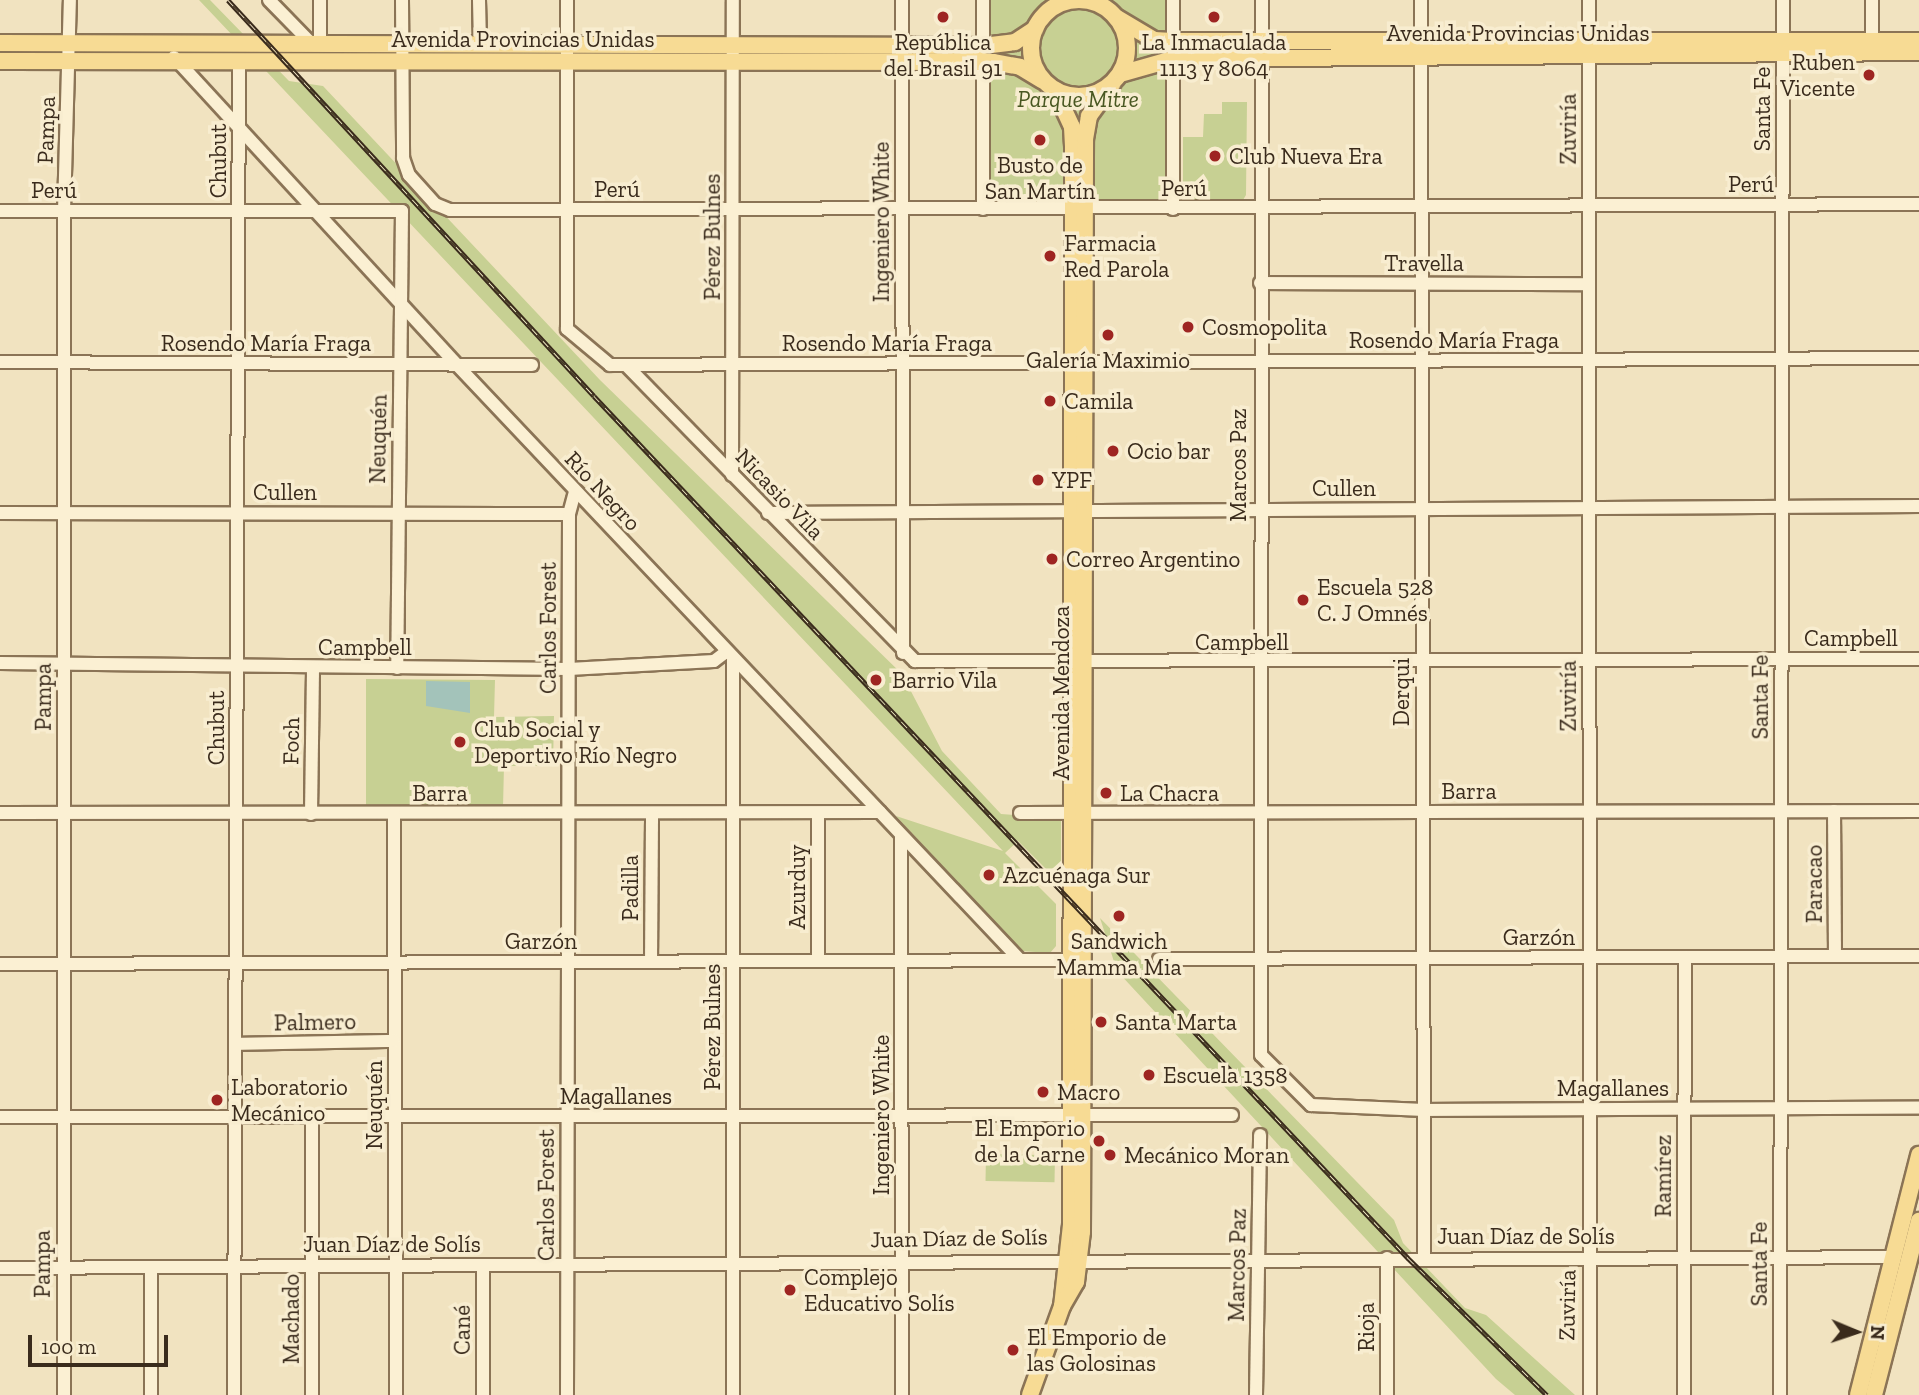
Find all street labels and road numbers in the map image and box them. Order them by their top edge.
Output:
street label: Avenida Provincias Unidas [1386,19,1650,47]
street label: Avenida Provincias Unidas [391,25,655,53]
street label: Santa Fe [1748,67,1776,151]
street label: Zuviría [1554,93,1582,165]
street label: Pampa [31,96,61,164]
street label: Chubut [204,124,232,198]
street label: Ingeniero White [867,141,895,303]
street label: Perú [1728,170,1774,198]
street label: Pérez Bulnes [698,174,726,300]
street label: Perú [1161,174,1207,202]
street label: Perú [594,175,640,203]
street label: Perú [31,176,77,204]
street label: Travella [1384,249,1464,277]
street label: Rosendo María Fraga [1349,326,1559,354]
street label: Rosendo María Fraga [161,329,371,357]
street label: Rosendo María Fraga [782,329,992,357]
street label: Neuquén [363,394,393,484]
street label: Marcos Paz [1224,408,1252,522]
street label: Nicasio Vila [730,443,830,545]
street label: Río Negro [559,445,647,537]
street label: Cullen [1312,474,1376,502]
street label: Cullen [253,478,317,506]
street label: Carlos Forest [534,562,562,694]
street label: Avenida Mendoza [1047,606,1075,780]
street label: Campbell [1804,624,1898,652]
street label: Campbell [1195,628,1289,656]
street label: Campbell [318,633,412,661]
street label: Santa Fe [1746,655,1774,739]
street label: Derqui [1387,658,1415,726]
street label: Zuviría [1554,660,1582,732]
street label: Pampa [29,663,57,731]
street label: Chubut [202,691,230,765]
street label: Foch [277,717,305,765]
street label: Barra [1441,777,1497,805]
street label: Barra [412,779,468,807]
street label: Azurduy [783,844,811,930]
street label: Paracao [1800,845,1828,923]
street label: Padilla [616,855,644,921]
street label: Garzón [1503,923,1575,951]
street label: Garzón [505,927,577,955]
street label: Pérez Bulnes [698,964,726,1090]
street label: Palmero [274,1007,356,1037]
street label: Ingeniero White [867,1034,895,1196]
street label: Neuquén [360,1060,388,1150]
street label: Magallanes [1557,1074,1669,1102]
street label: Magallanes [560,1082,672,1110]
street label: Carlos Forest [532,1129,560,1261]
street label: Ramírez [1649,1135,1677,1217]
street label: Marcos Paz [1222,1208,1252,1322]
street label: Juan Díaz de Solís [1437,1222,1615,1250]
street label: Santa Fe [1745,1222,1773,1306]
street label: Juan Díaz de Solís [870,1223,1048,1253]
street label: Pampa [28,1230,56,1298]
street label: Juan Díaz de Solís [303,1230,481,1258]
street label: Zuviría [1553,1269,1581,1341]
street label: Machado [277,1274,305,1364]
street label: Rioja [1352,1302,1380,1352]
street label: Cané [448,1305,476,1355]

